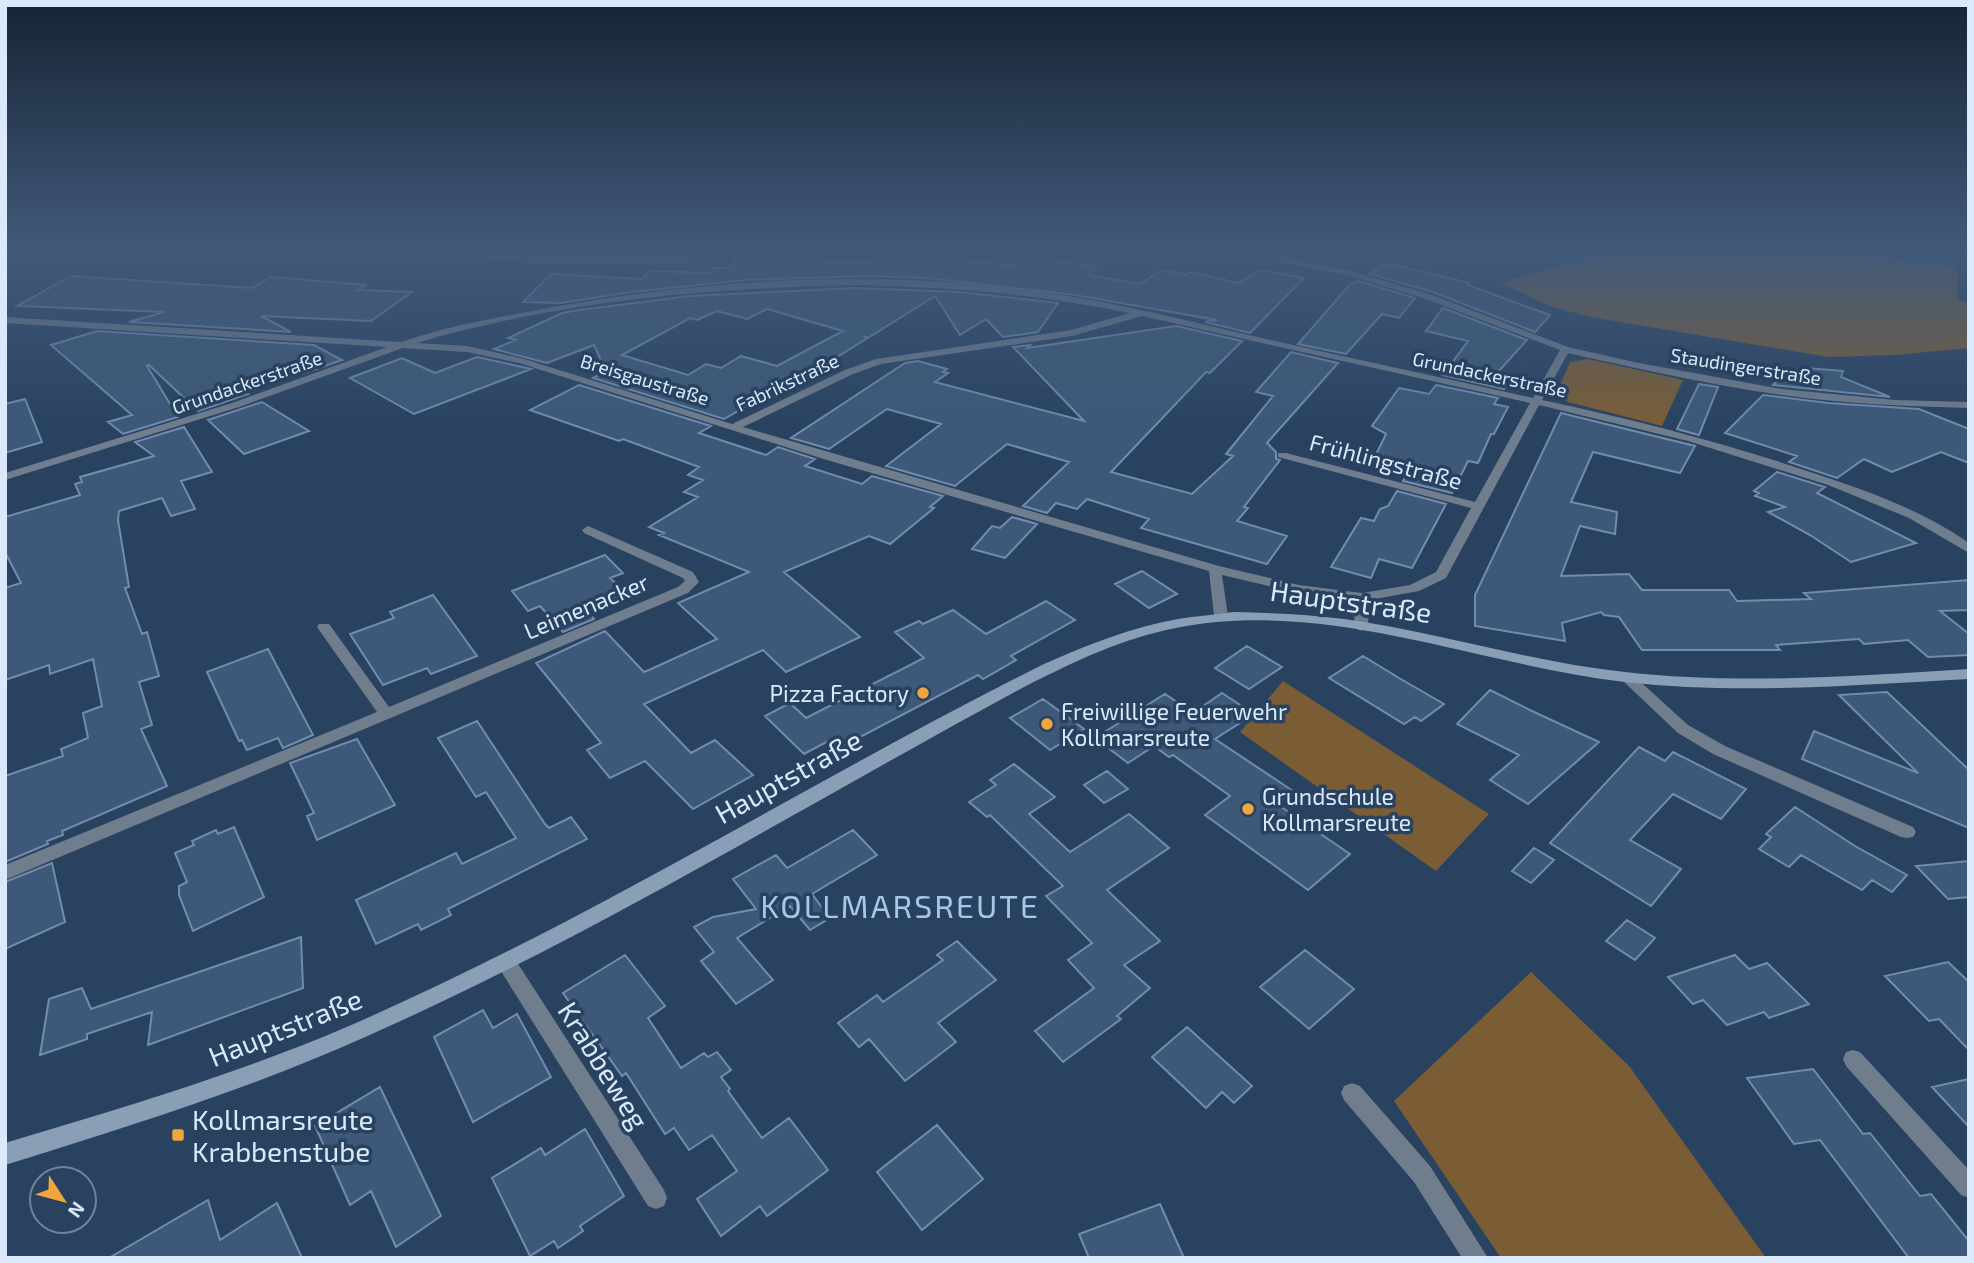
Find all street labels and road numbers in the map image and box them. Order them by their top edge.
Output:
street label: Staudingerstraße [1669,343,1823,389]
street label: Grundackerstraße [169,346,325,418]
street label: Grundackerstraße [1411,346,1569,402]
street label: Breisgaustraße [578,348,712,410]
street label: Fabrikstraße [732,348,842,416]
street label: Frühlingstraße [1307,427,1465,495]
street label: Leimenacker [520,567,652,645]
street label: Hauptstraße [1268,573,1434,629]
street label: Hauptstraße [709,722,867,830]
street label: Hauptstraße [203,981,367,1073]
street label: Krabbeweg [551,995,657,1135]

